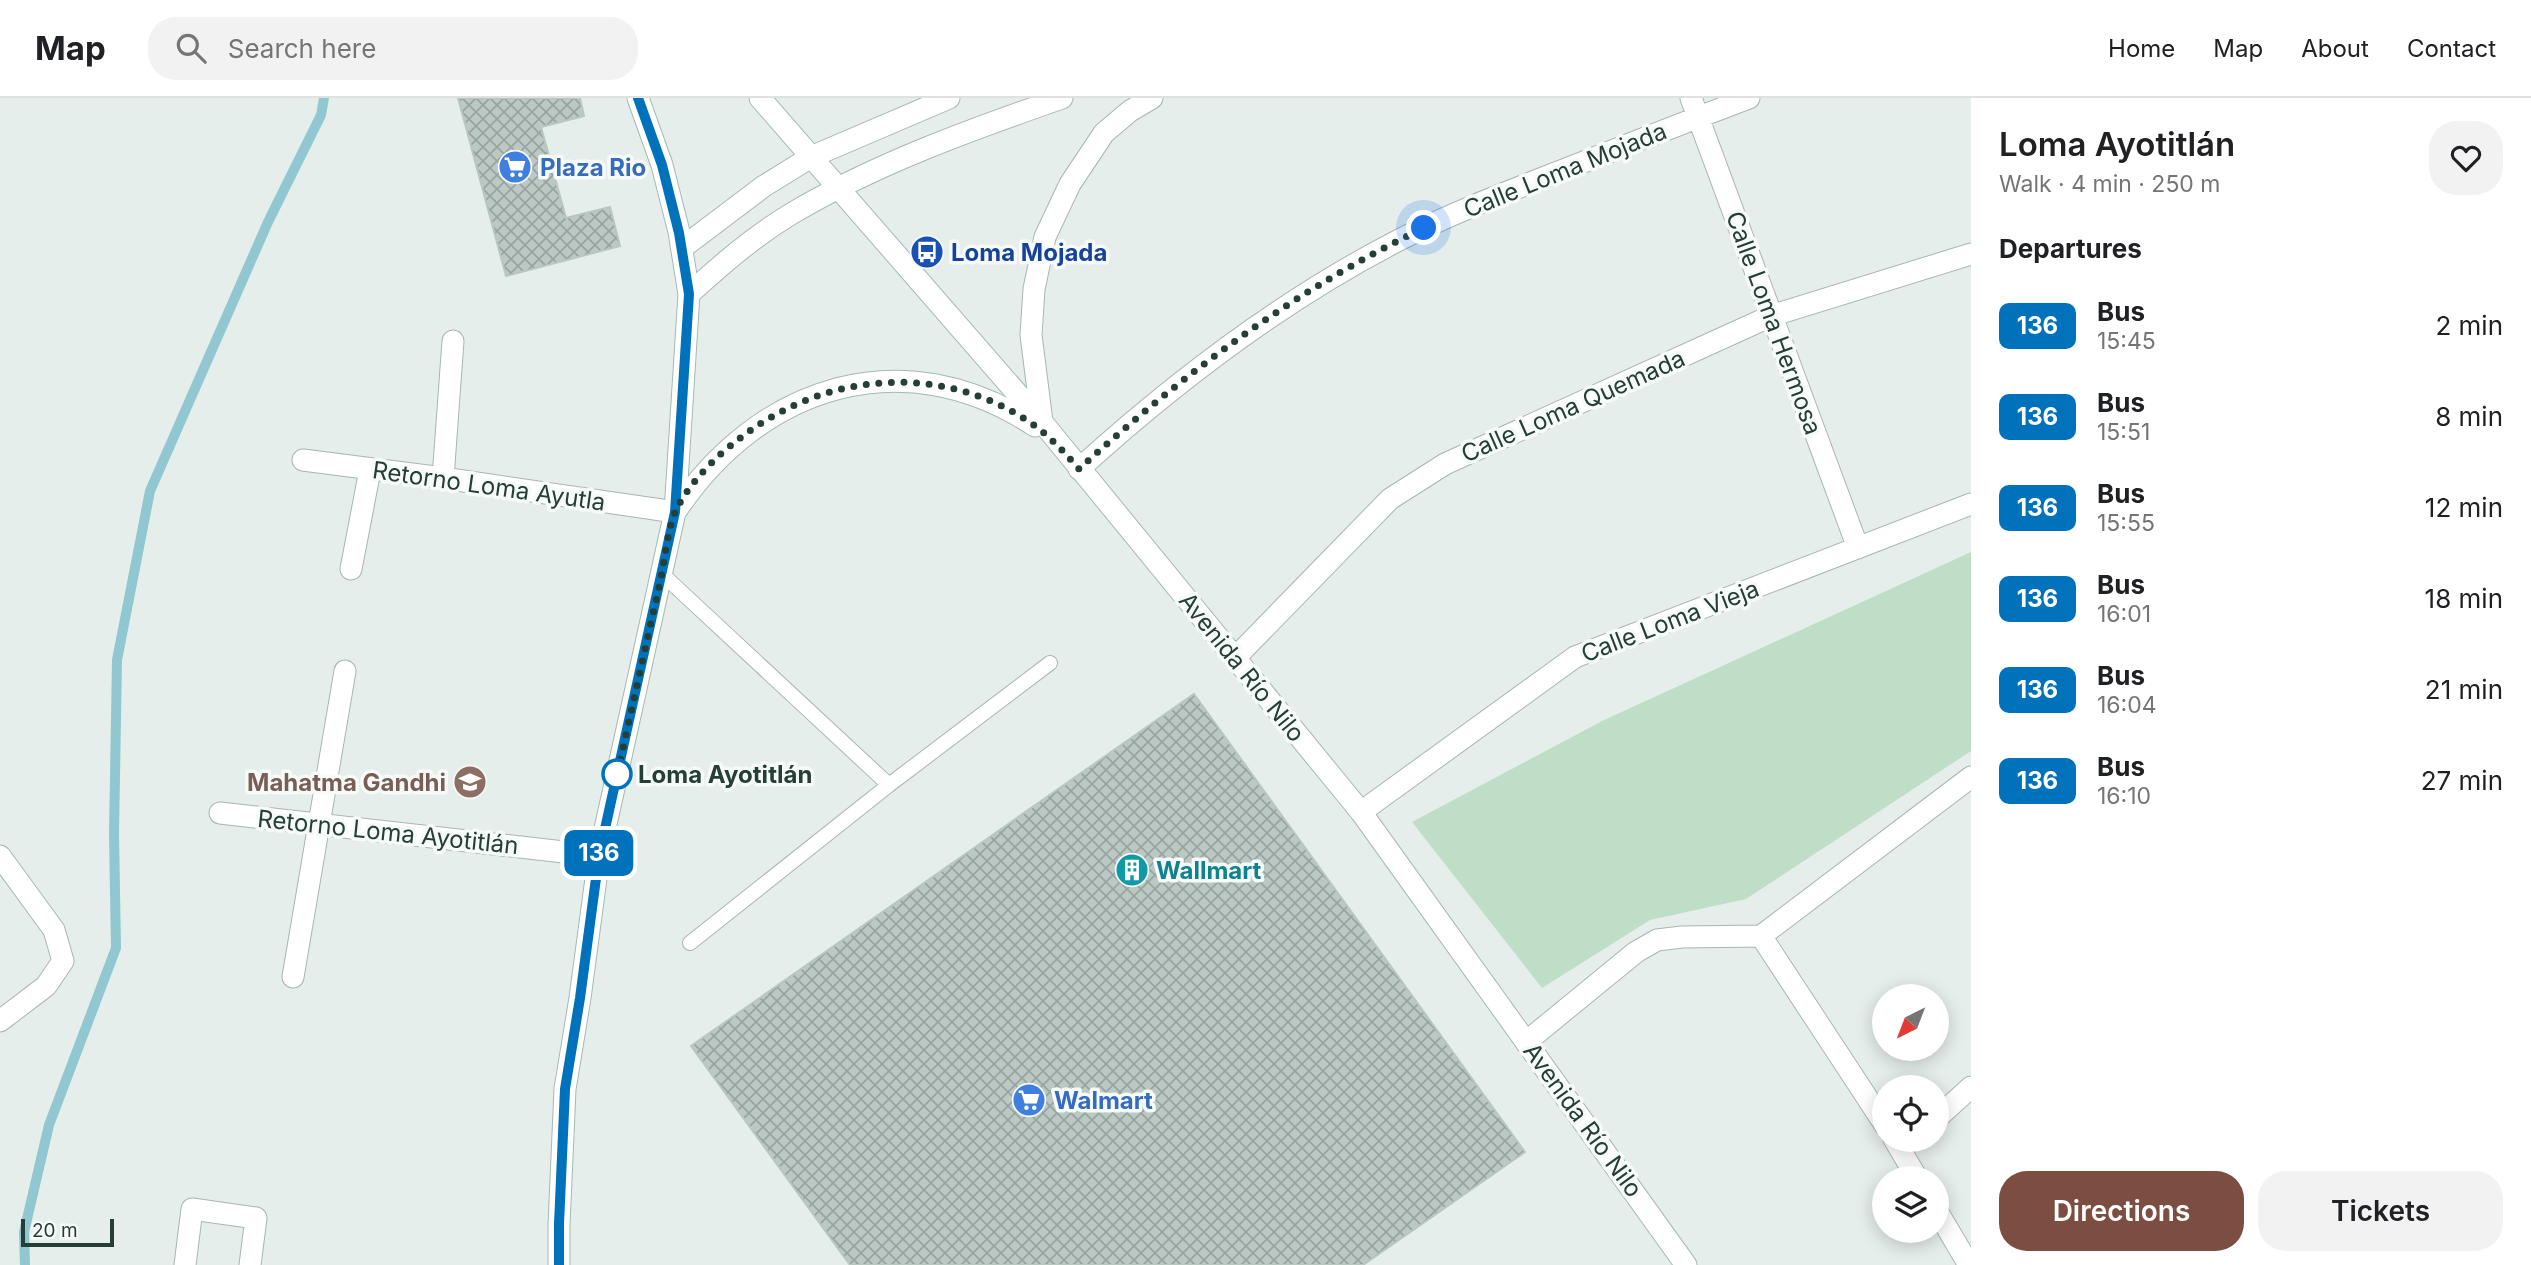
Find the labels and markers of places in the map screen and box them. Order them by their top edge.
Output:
supermarket icon: Plaza Rio [496,148,534,186]
place label: Plaza Rio [540,153,646,182]
bus stop icon: Loma Mojada [908,233,946,271]
place label: Loma Mojada [951,238,1107,267]
marker: Loma Ayotitlán [602,759,632,789]
place label: Loma Ayotitlán [638,760,812,789]
school or university icon: Mahatma Gandhi [451,763,489,801]
place label: Mahatma Gandhi [247,768,446,797]
building icon: Wallmart [1113,851,1151,889]
place label: Wallmart [1156,856,1262,885]
supermarket icon: Walmart [1010,1081,1048,1119]
place label: Walmart [1054,1086,1153,1115]

